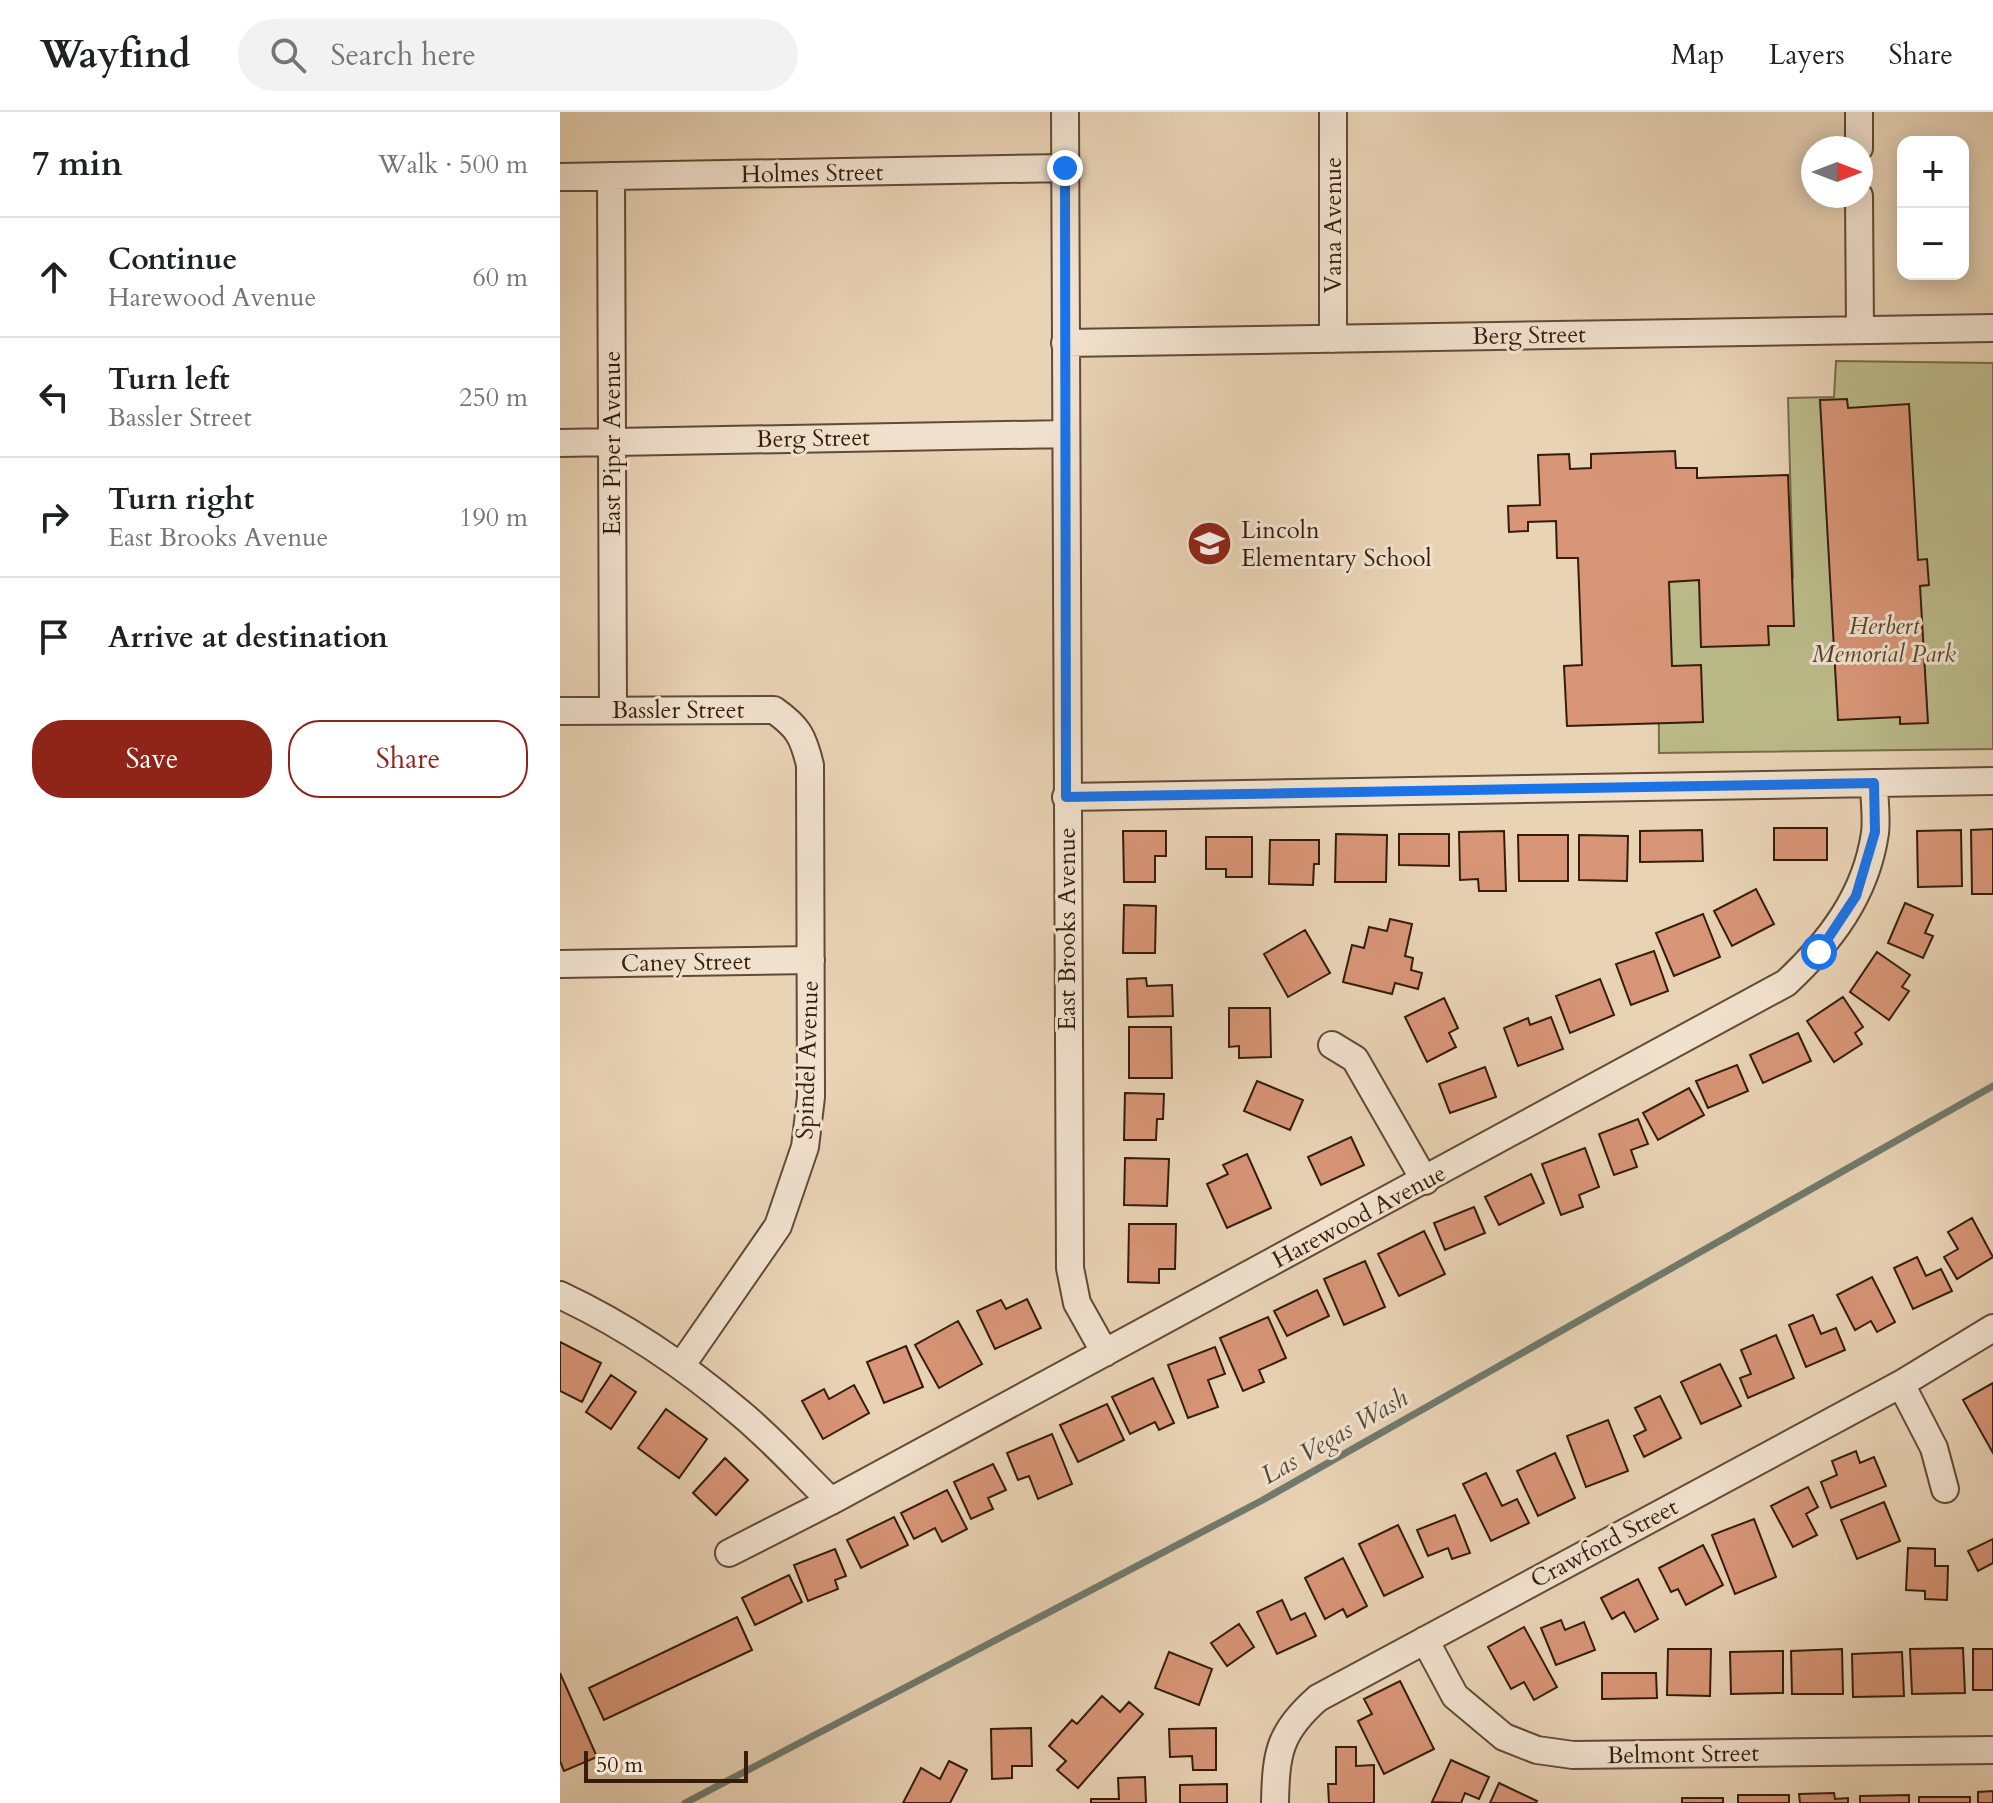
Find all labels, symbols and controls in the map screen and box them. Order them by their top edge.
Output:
search box [238,19,798,91]
text: Wayfind [40,29,190,81]
icon: search [266,33,310,77]
text: Search here [330,35,476,76]
text: Map [1671,36,1724,74]
text: Layers [1768,36,1845,74]
text: Share [1889,36,1953,74]
north arrow [1801,136,1873,208]
map controls [1897,136,1969,280]
button: + [1897,136,1969,208]
text: 7 min [32,141,123,187]
text: Walk · 500 m [378,147,528,182]
route end [1047,150,1083,186]
street label: Holmes Street [740,156,884,191]
street label: Vana Avenue [1317,157,1350,293]
button: − [1897,208,1969,280]
text: Continue [108,239,237,280]
icon: ahead [32,255,76,299]
text: 60 m [472,260,528,295]
text: Harewood Avenue [108,280,316,315]
street label: Berg Street [1472,318,1587,353]
street label: East Piper Avenue [596,351,629,535]
text: Turn left [108,359,230,400]
icon: left [32,375,76,419]
text: 250 m [459,380,528,415]
text: Bassler Street [108,400,252,435]
street label: Berg Street [756,421,871,456]
text: Turn right [108,479,254,520]
icon: right [32,495,76,539]
text: 190 m [459,500,528,535]
place label: Lincoln Elementary School [1241,514,1432,575]
text: East Brooks Avenue [108,520,328,555]
school or university icon: Lincoln Elementary School [1186,520,1234,568]
park label: Herbert Memorial Park [1812,610,1956,671]
icon: arrive [32,615,76,659]
text: Arrive at destination [108,617,388,658]
street label: Bassler Street [612,694,745,727]
button: Save [32,720,272,798]
button: Share [288,720,528,798]
street label: East Brooks Avenue [1051,827,1084,1031]
route start [1801,934,1837,970]
street label: Caney Street [621,945,752,980]
street label: Spindel Avenue [788,980,827,1140]
street label: Harewood Avenue [1267,1157,1452,1276]
water label: Las Vegas Wash [1254,1380,1414,1493]
street label: Crawford Street [1525,1490,1684,1596]
street label: Belmont Street [1607,1737,1760,1772]
scale bar [584,1747,748,1783]
text: 50 m [596,1750,643,1780]

